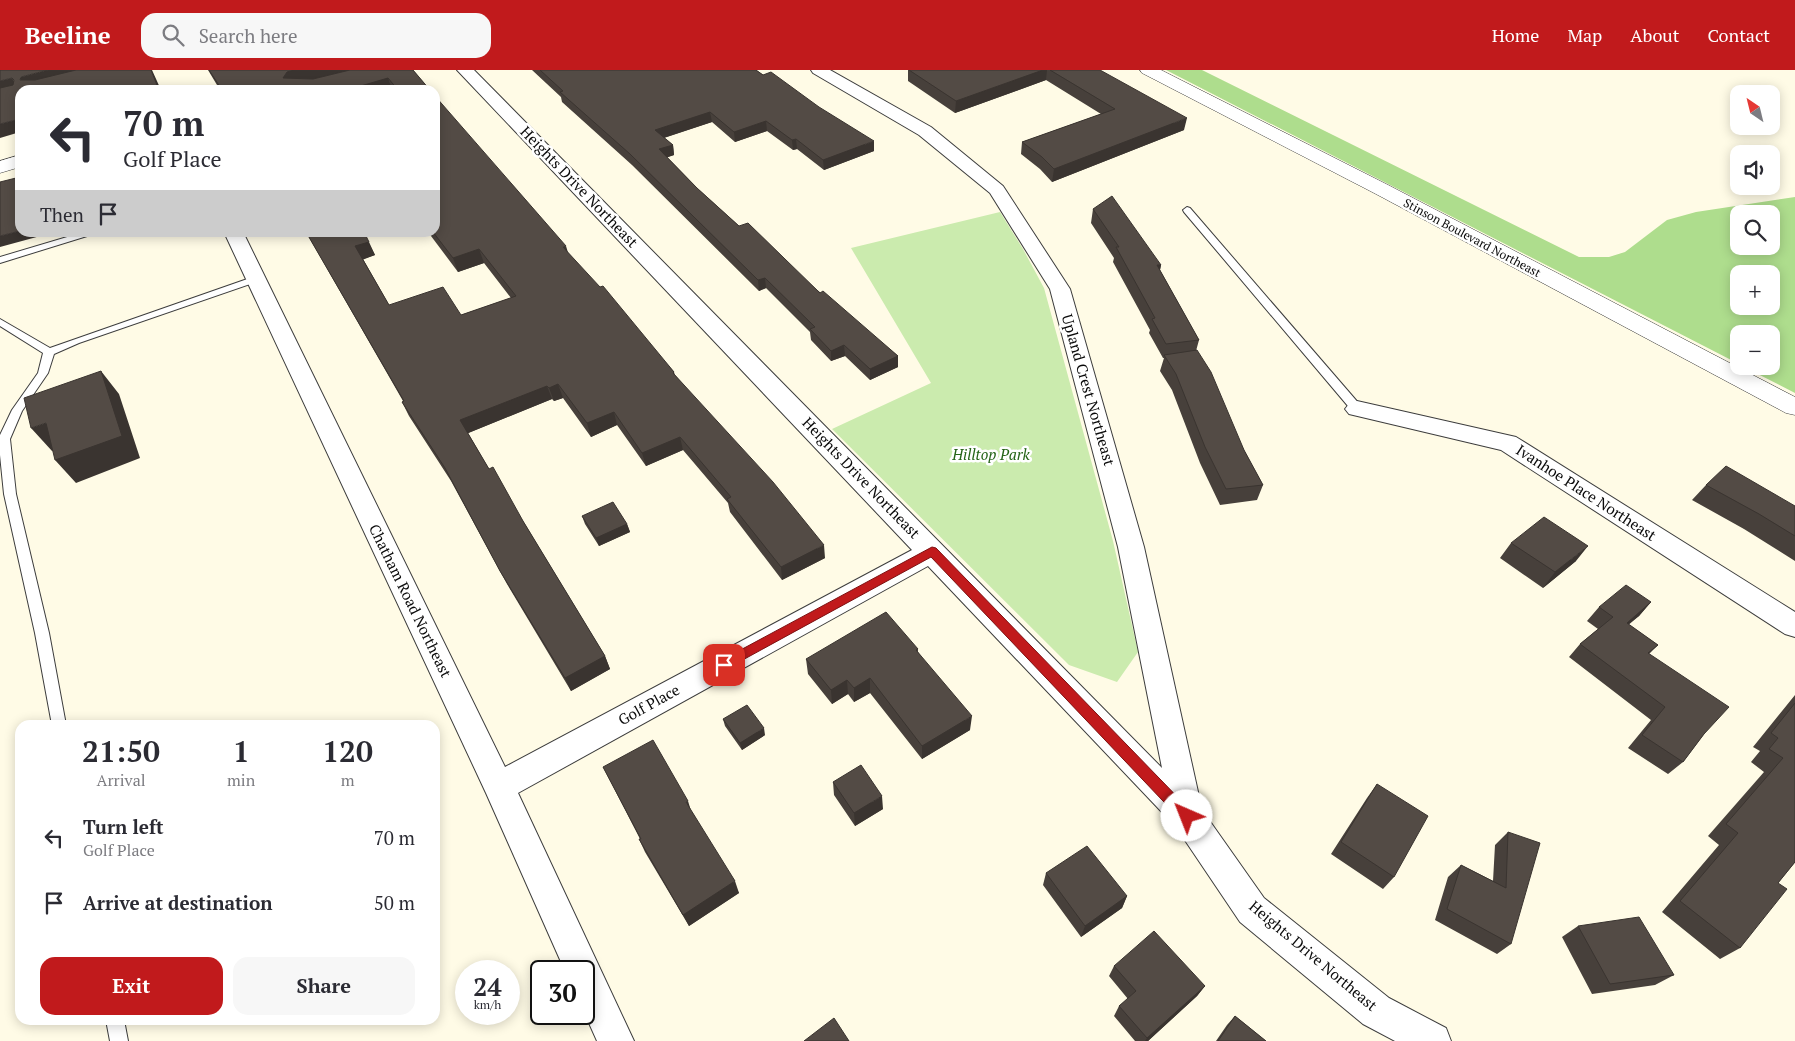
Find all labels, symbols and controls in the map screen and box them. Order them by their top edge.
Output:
search box [141,13,491,58]
text: Beeline [25,19,111,51]
icon: search [159,21,187,49]
text: Search here [199,23,297,48]
text: Home [1492,23,1539,47]
text: Map [1567,23,1602,47]
text: About [1630,23,1679,47]
text: Contact [1707,23,1770,47]
north arrow [1730,85,1780,135]
map controls [1730,85,1780,375]
text: 70 m [123,100,204,146]
icon: left [40,105,105,170]
street label: Heights Drive Northeast [516,121,643,252]
text: Golf Place [123,144,222,173]
button: sound [1730,145,1780,195]
street label: Stinson Boulevard Northeast [1401,195,1544,280]
icon: arrive [94,200,122,228]
text: Then [40,202,84,227]
button: search [1730,205,1780,255]
button: + [1730,265,1780,315]
street label: Upland Crest Northeast [1058,312,1120,468]
button: − [1730,325,1780,375]
street label: Heights Drive Northeast [798,412,925,543]
street label: Ivanhoe Place Northeast [1513,439,1661,545]
park label: Hilltop Park [951,444,1030,464]
street label: Chatham Road Northeast [365,521,457,681]
pin [703,644,745,686]
icon: arrive [710,651,738,679]
street label: Golf Place [614,679,683,729]
text: 21:50 [82,731,160,771]
text: 1 [233,731,250,771]
text: 120 [322,731,373,771]
text: Arrival [96,769,146,791]
text: min [227,769,255,791]
text: m [341,769,354,791]
position arrow [1160,789,1212,841]
text: Turn left [83,814,164,839]
icon: left [40,824,68,852]
text: 70 m [374,825,415,850]
text: Golf Place [83,839,155,861]
icon: arrive [40,889,68,917]
text: Arrive at destination [83,890,272,915]
text: 50 m [374,890,415,915]
street label: Heights Drive Northeast [1245,896,1382,1015]
button: Exit [40,957,223,1015]
button: Share [233,957,415,1015]
speed limit sign: 30 [530,960,595,1025]
text: 24 [473,970,502,1003]
text: km/h [474,997,501,1012]

